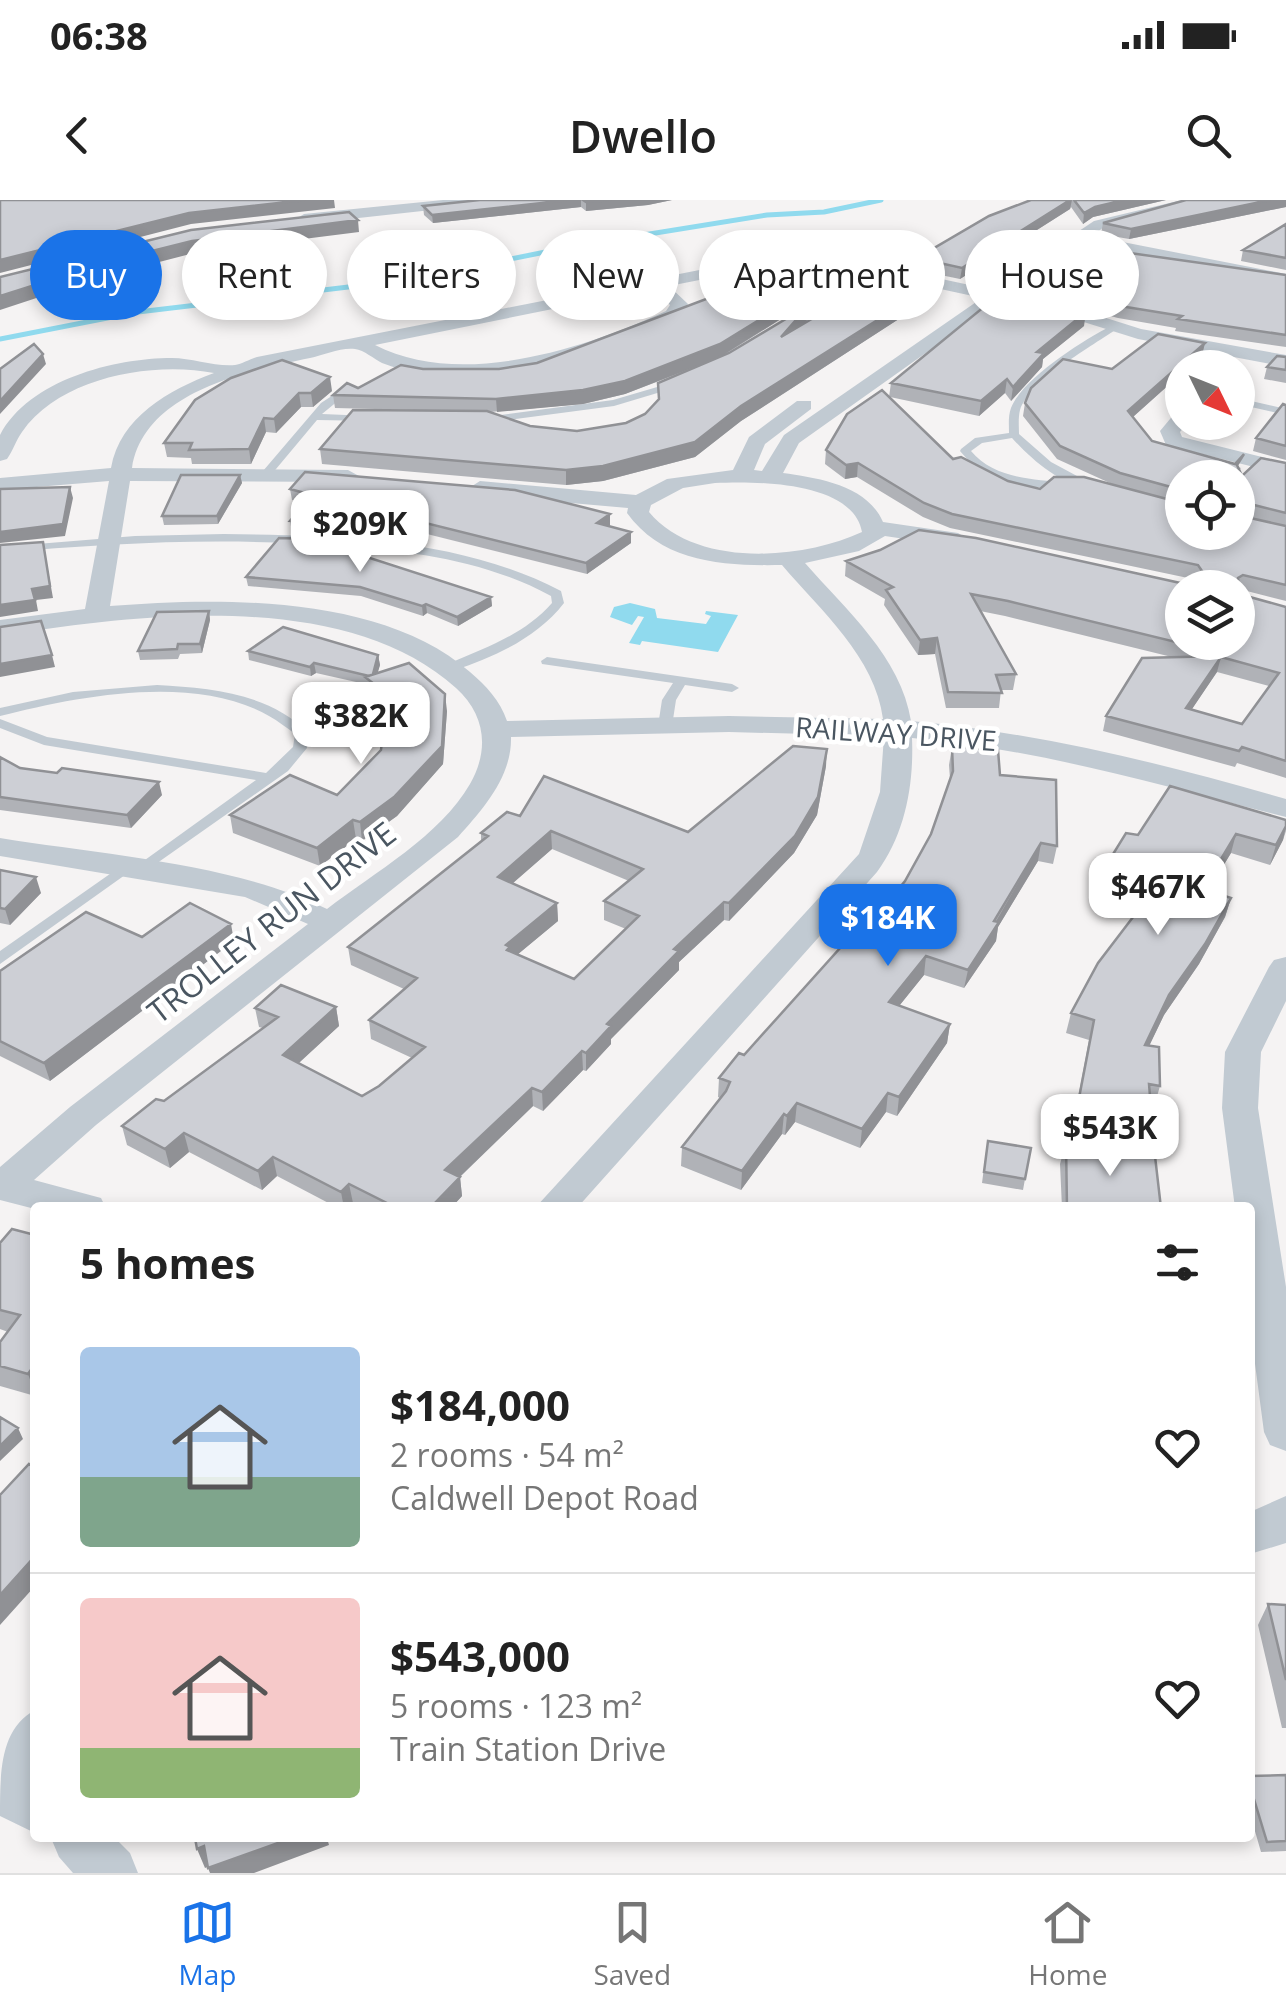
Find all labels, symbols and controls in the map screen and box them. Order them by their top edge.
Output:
text: 06:38 [50,9,148,61]
text: Dwello [569,105,717,166]
icon: back [50,108,105,163]
icon: search [1181,108,1236,163]
chip: Buy [30,230,162,320]
chip: Rent [182,230,327,320]
chip: Filters [347,230,516,320]
chip: New [536,230,679,320]
chip: Apartment [699,230,945,320]
chip: House [965,230,1139,320]
north arrow [1165,350,1255,440]
map controls [1165,350,1255,660]
button: locate [1165,460,1255,550]
pin: $209K [290,490,430,575]
text: $209K [313,501,407,544]
button: layers [1165,570,1255,660]
pin: $382K [291,682,431,767]
text: $382K [314,693,408,736]
street label: RAILWAY DRIVE [794,707,998,759]
street label: TROLLEY RUN DRIVE [138,811,404,1032]
pin: $467K [1088,853,1228,938]
text: $467K [1111,864,1205,907]
pin: $184K [818,884,958,969]
text: $184K [841,895,935,938]
pin: $543K [1040,1094,1180,1179]
text: $543K [1063,1105,1157,1148]
text: 5 homes [80,1234,255,1291]
icon: filters [1150,1235,1205,1290]
text: $184,000 [390,1376,570,1433]
icon: home [160,1387,280,1507]
icon: heart [1150,1420,1205,1475]
text: 2 rooms · 54 m² [390,1433,624,1476]
text: Caldwell Depot Road [390,1476,699,1519]
text: $543,000 [390,1627,570,1684]
icon: home [160,1638,280,1758]
icon: heart [1150,1671,1205,1726]
text: 5 rooms · 123 m² [390,1684,642,1727]
text: Train Station Drive [390,1727,666,1770]
tab: Map [179,1895,236,1993]
tab: Saved [593,1895,671,1993]
tab: Home [1028,1895,1107,1993]

